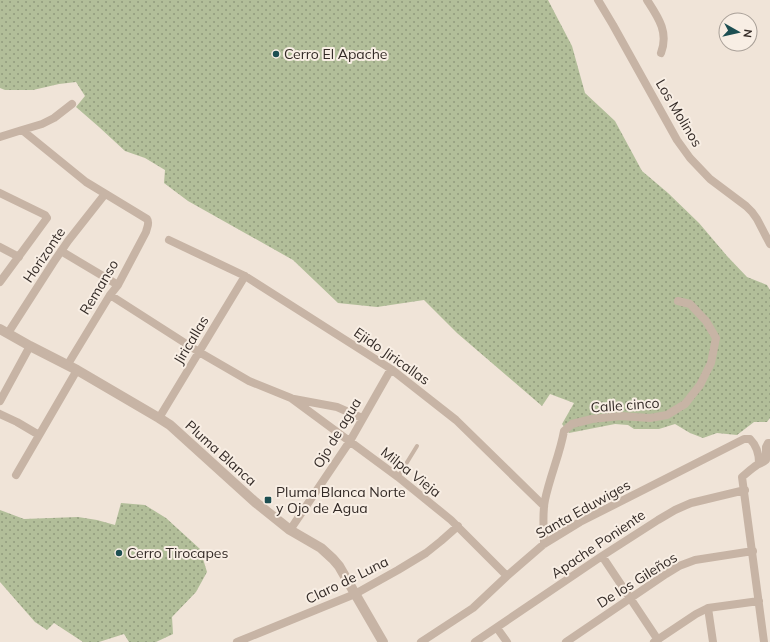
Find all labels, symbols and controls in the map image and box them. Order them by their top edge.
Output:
north arrow [718,12,758,52]
text: N [740,28,755,38]
place label: Cerro El Apache [284,45,387,63]
marker: Cerro El Apache [271,49,281,59]
street label: Los Molinos [652,76,706,150]
street label: Horizonte [19,224,69,286]
street label: Remanso [76,256,122,318]
street label: Jiricallas [169,312,213,368]
street label: Ejido Jiricallas [351,323,433,389]
street label: Calle cinco [590,394,660,416]
street label: Ojo de agua [309,395,365,471]
street label: Pluma Blanca [182,416,260,490]
street label: Milpa Vieja [377,443,445,501]
street label: Santa Eduwiges [533,476,634,542]
place label: Pluma Blanca Norte y Ojo de Agua [276,483,406,517]
marker: Pluma Blanca Norte y Ojo de Agua [263,495,273,505]
street label: Apache Poniente [547,506,649,582]
place label: Cerro Tirocapes [127,544,228,562]
marker: Cerro Tirocapes [114,548,124,558]
street label: De los Gileños [594,548,681,612]
street label: Claro de Luna [303,552,391,608]

